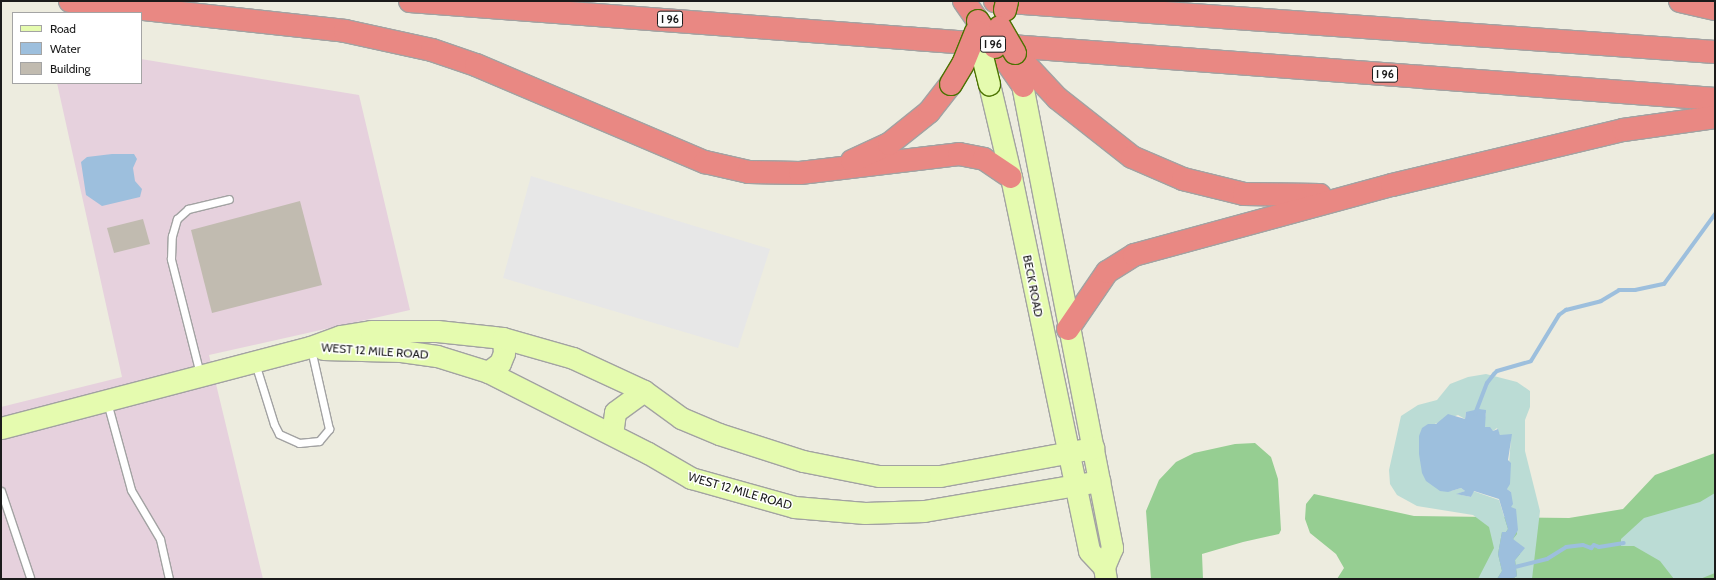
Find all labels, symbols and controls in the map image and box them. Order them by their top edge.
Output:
road number: I 96 [657,10,683,28]
legend [12,12,142,84]
text: Road [50,21,76,36]
road number: I 96 [980,35,1006,53]
text: Water [50,41,80,56]
text: Building [50,61,91,76]
road number: I 96 [1372,65,1398,83]
street label: BECK ROAD [1020,254,1046,318]
street label: WEST 12 MILE ROAD [321,340,429,362]
street label: WEST 12 MILE ROAD [686,469,794,513]

